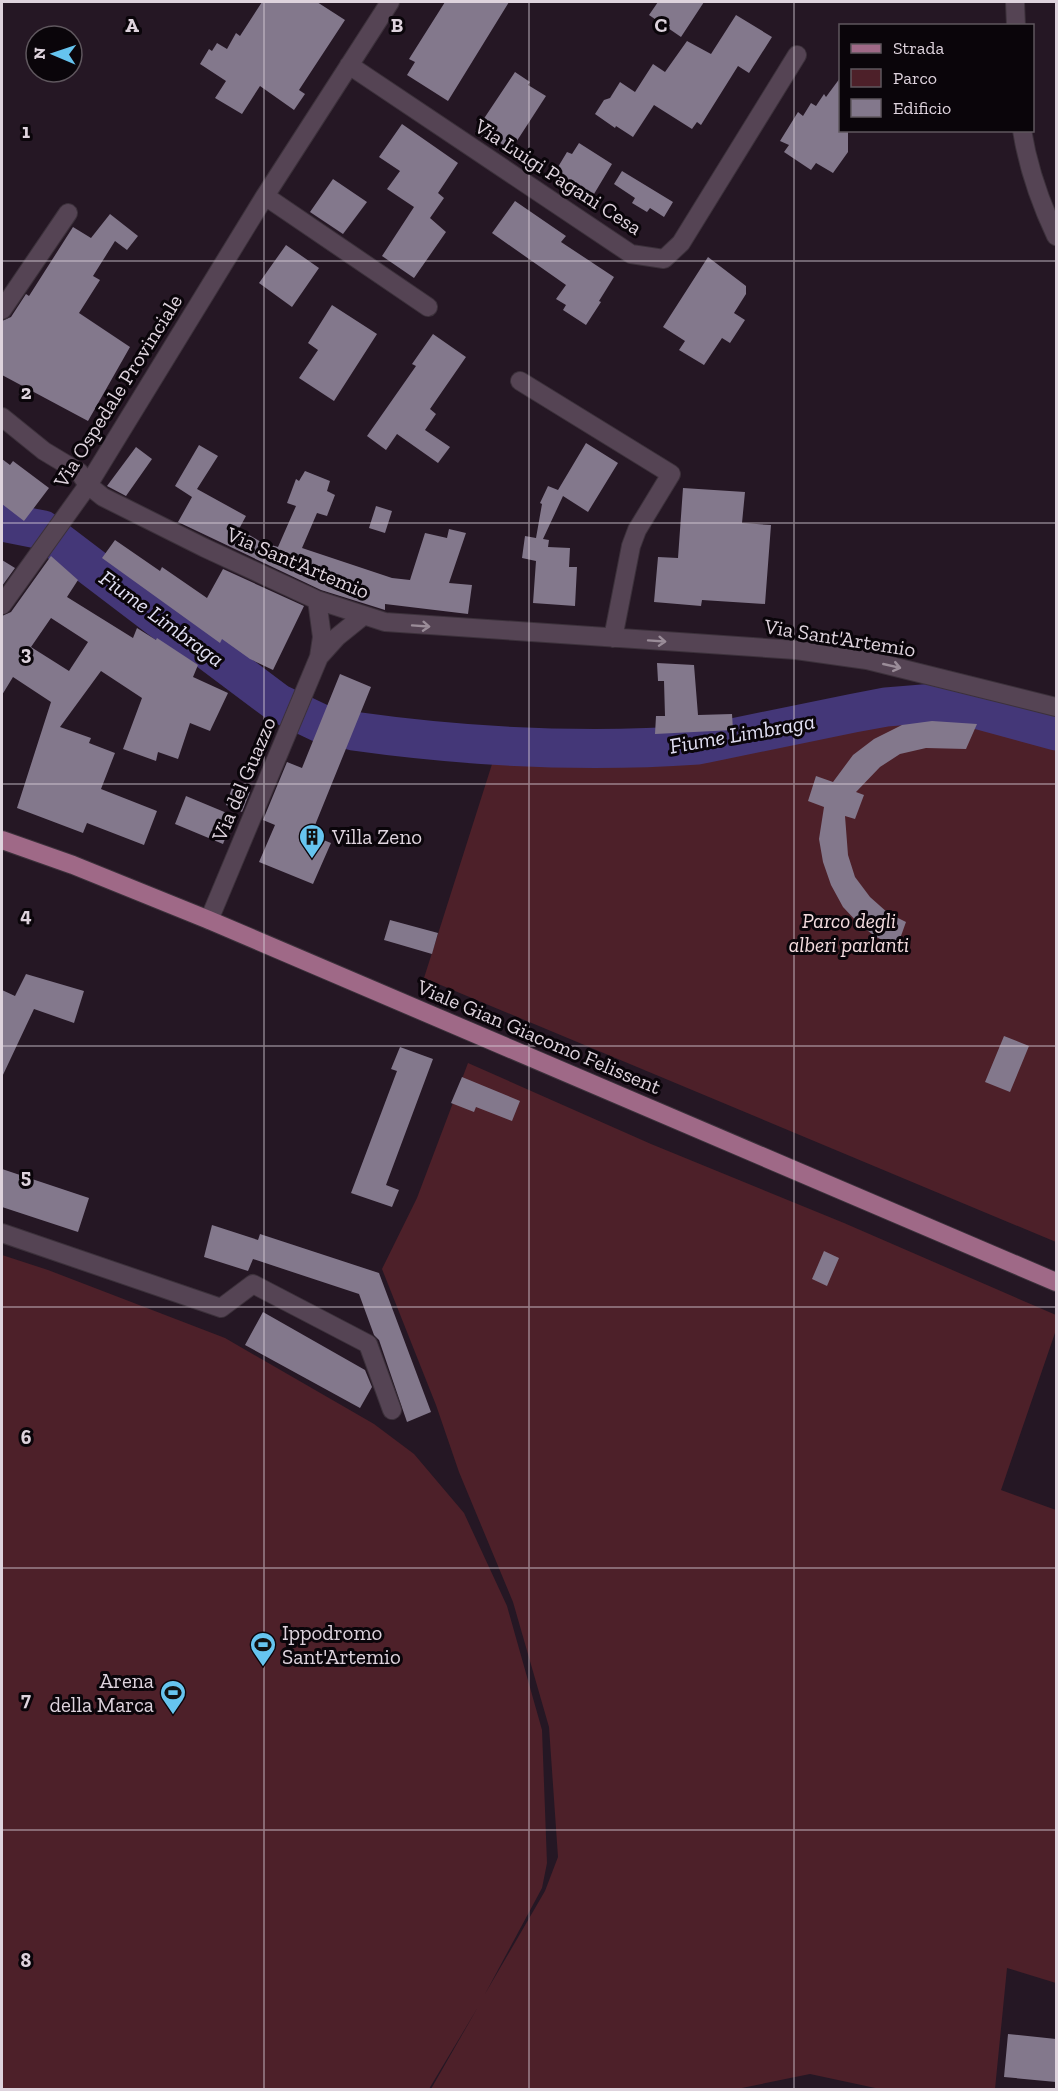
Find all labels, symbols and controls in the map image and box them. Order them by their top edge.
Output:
text: A [125,13,139,37]
text: B [391,13,403,37]
text: C [655,13,668,37]
north arrow [24,24,84,84]
legend [839,24,1034,132]
text: Strada [893,37,944,59]
text: N [30,47,49,60]
text: Parco [893,67,937,89]
text: Edificio [893,97,951,119]
street label: Via Luigi Pagani Cesa [469,113,647,240]
text: 1 [22,119,30,143]
street label: Via Ospedale Provinciale [47,289,187,493]
text: 2 [21,380,32,404]
street label: Via Sant'Artemio [222,521,373,604]
water label: Fiume Limbraga [94,564,229,673]
street label: Via Sant'Artemio [762,613,917,662]
one-way arrow [410,621,430,632]
one-way arrow [647,635,667,646]
text: 3 [21,641,32,665]
one-way arrow [883,660,902,672]
water label: Fiume Limbraga [667,707,817,760]
street label: Via del Guazzo [206,713,281,846]
building icon: Villa Zeno [297,822,327,860]
place label: Villa Zeno [331,824,422,849]
text: 4 [20,903,32,927]
park label: Parco degli alberi parlanti [789,908,909,957]
street label: Viale Gian Giacomo Felissent [413,973,665,1099]
text: 5 [21,1164,31,1188]
text: 6 [21,1425,32,1449]
place label: Ippodromo Sant'Artemio [282,1620,401,1669]
sports icon: Ippodromo Sant'Artemio [248,1630,278,1668]
place label: Arena della Marca [49,1668,154,1717]
sports icon: Arena della Marca [158,1678,188,1716]
text: 7 [21,1687,31,1711]
text: 8 [21,1948,32,1972]

